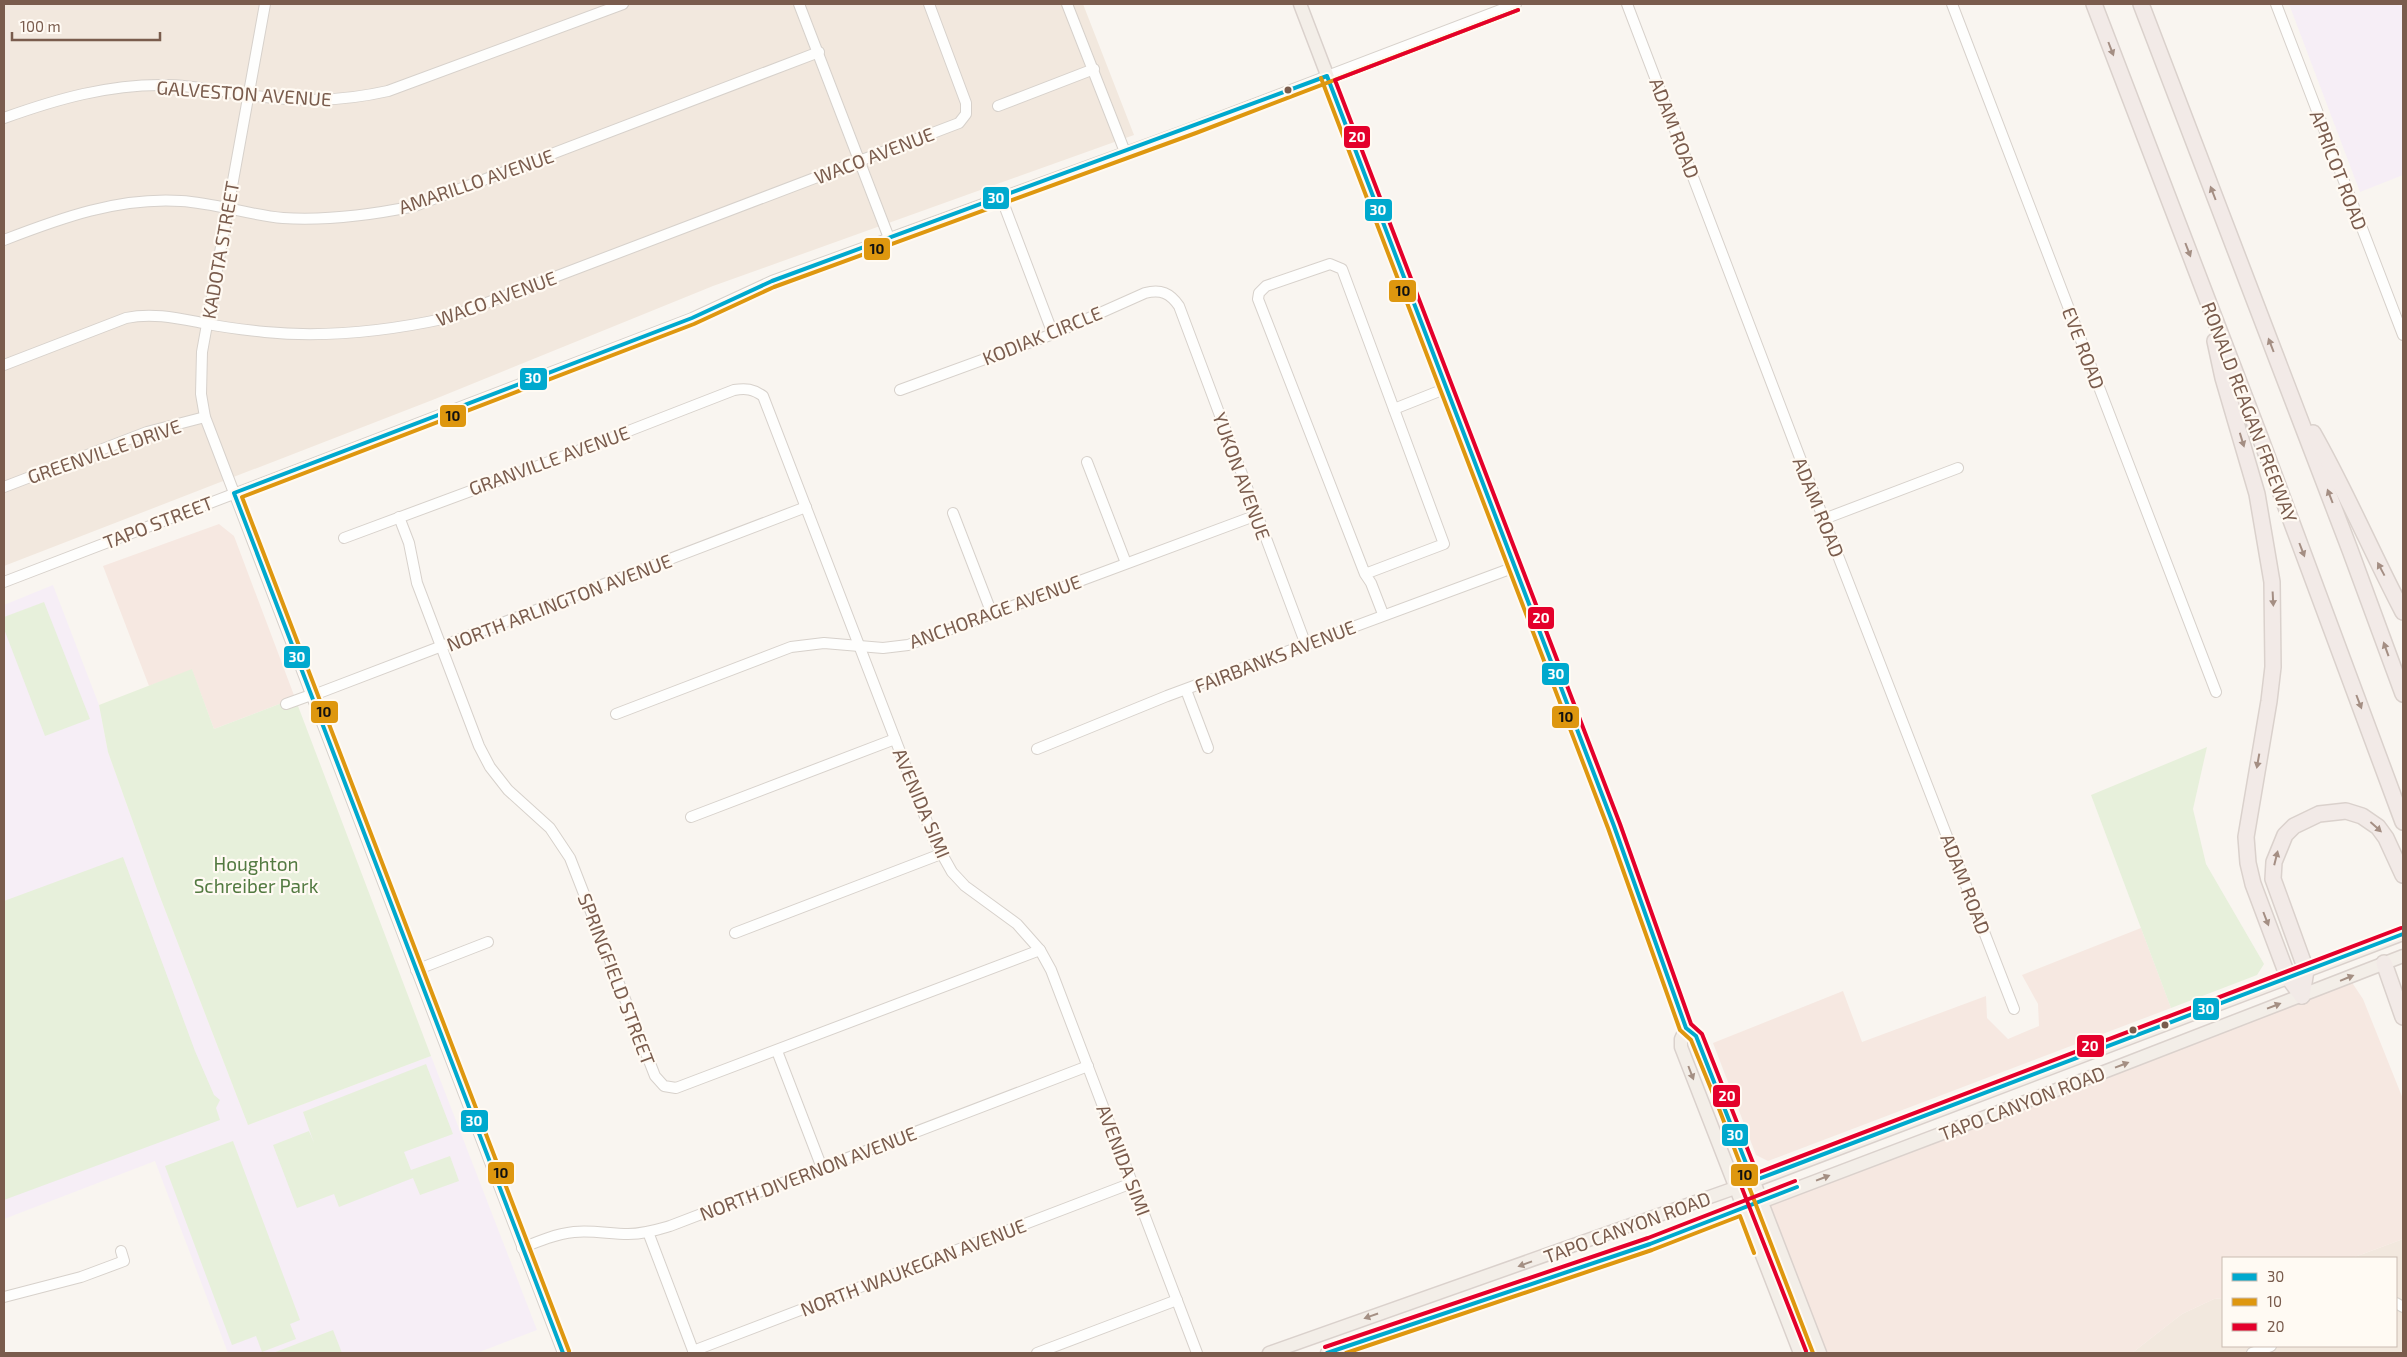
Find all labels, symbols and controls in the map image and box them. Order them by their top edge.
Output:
scale bar [12,10,160,42]
text: 100 m [20,17,61,35]
one-way arrow [2107,42,2115,57]
street label: ADAM ROAD [1645,74,1705,182]
street label: GALVESTON AVENUE [156,75,332,111]
unlabelled marker [1283,85,1293,95]
street label: APRICOT ROAD [2306,107,2372,233]
street label: WACO AVENUE [811,122,937,188]
line badge: 20 [1343,125,1371,149]
text: 20 [1349,128,1366,145]
street label: AMARILLO AVENUE [395,144,557,218]
street label: KADOTA STREET [197,179,243,321]
one-way arrow [2209,185,2217,200]
line badge: 30 [982,186,1010,210]
text: 30 [988,189,1005,206]
line badge: 30 [1364,198,1393,222]
text: 30 [1370,201,1387,218]
line badge: 10 [863,237,891,261]
text: 10 [870,240,885,257]
one-way arrow [2184,243,2192,258]
street label: WACO AVENUE [433,266,559,330]
line badge: 10 [1388,279,1417,303]
text: 10 [1396,282,1411,299]
street label: RONALD REAGAN FREEWAY [2197,299,2303,526]
street label: KODIAK CIRCLE [979,301,1105,369]
street label: EVE ROAD [2058,304,2110,392]
one-way arrow [2267,337,2275,352]
line badge: 30 [519,367,548,391]
text: 30 [525,369,542,386]
line badge: 10 [439,404,467,428]
text: 10 [446,407,461,424]
street label: YUKON AVENUE [1208,409,1276,543]
street label: GREENVILLE DRIVE [24,414,184,488]
street label: GRANVILLE AVENUE [465,420,633,500]
one-way arrow [2238,433,2246,448]
street label: ADAM ROAD [1789,454,1849,560]
one-way arrow [2325,489,2333,504]
street label: TAPO STREET [100,491,216,553]
one-way arrow [2299,542,2306,557]
street label: NORTH ARLINGTON AVENUE [443,548,675,656]
one-way arrow [2377,562,2385,576]
street label: ANCHORAGE AVENUE [906,569,1084,653]
one-way arrow [2269,592,2277,608]
line badge: 20 [1527,606,1555,630]
text: 20 [1533,609,1550,626]
street label: FAIRBANKS AVENUE [1191,615,1359,697]
one-way arrow [2382,641,2389,656]
line badge: 30 [283,645,311,669]
text: 30 [289,648,306,665]
line badge: 30 [1541,662,1570,686]
text: 30 [1548,665,1565,682]
one-way arrow [2355,695,2363,710]
line badge: 10 [310,700,339,724]
text: 10 [317,703,332,720]
line badge: 10 [1551,705,1580,729]
text: 10 [1559,708,1574,725]
street label: AVENIDA SIMI [889,745,955,861]
one-way arrow [2254,753,2262,769]
one-way arrow [2370,822,2382,833]
street label: ADAM ROAD [1936,830,1996,938]
one-way arrow [2272,850,2280,865]
park label: Houghton Schreiber Park [194,852,319,897]
street label: SPRINGFIELD STREET [574,890,660,1068]
one-way arrow [2262,912,2270,926]
one-way arrow [2340,973,2354,981]
line badge: 30 [2192,997,2220,1021]
text: 30 [2198,1000,2215,1017]
one-way arrow [2267,1002,2282,1010]
unlabelled marker [2160,1020,2170,1030]
unlabelled marker [2128,1025,2138,1035]
line badge: 20 [2076,1034,2105,1058]
text: 20 [2082,1037,2099,1054]
street label: TAPO CANYON ROAD [1936,1061,2108,1145]
one-way arrow [2115,1061,2130,1068]
one-way arrow [1688,1066,1696,1080]
line badge: 20 [1712,1084,1741,1108]
text: 20 [1719,1087,1736,1104]
street label: AVENIDA SIMI [1092,1101,1156,1219]
line badge: 30 [460,1109,489,1133]
text: 30 [466,1112,483,1129]
street label: NORTH DIVERNON AVENUE [696,1121,920,1225]
line badge: 30 [1721,1123,1749,1147]
text: 30 [1727,1126,1744,1143]
line badge: 10 [487,1161,515,1185]
line badge: 10 [1730,1163,1759,1187]
text: 10 [494,1164,509,1181]
text: 10 [1738,1166,1753,1183]
one-way arrow [1816,1174,1831,1182]
street label: TAPO CANYON ROAD [1541,1186,1713,1268]
street label: NORTH WAUKEGAN AVENUE [797,1213,1029,1321]
legend [2222,1257,2397,1347]
one-way arrow [1517,1260,1532,1268]
text: 30 [2267,1267,2284,1285]
text: 10 [2267,1292,2282,1310]
one-way arrow [1363,1313,1378,1321]
text: 20 [2267,1317,2284,1335]

